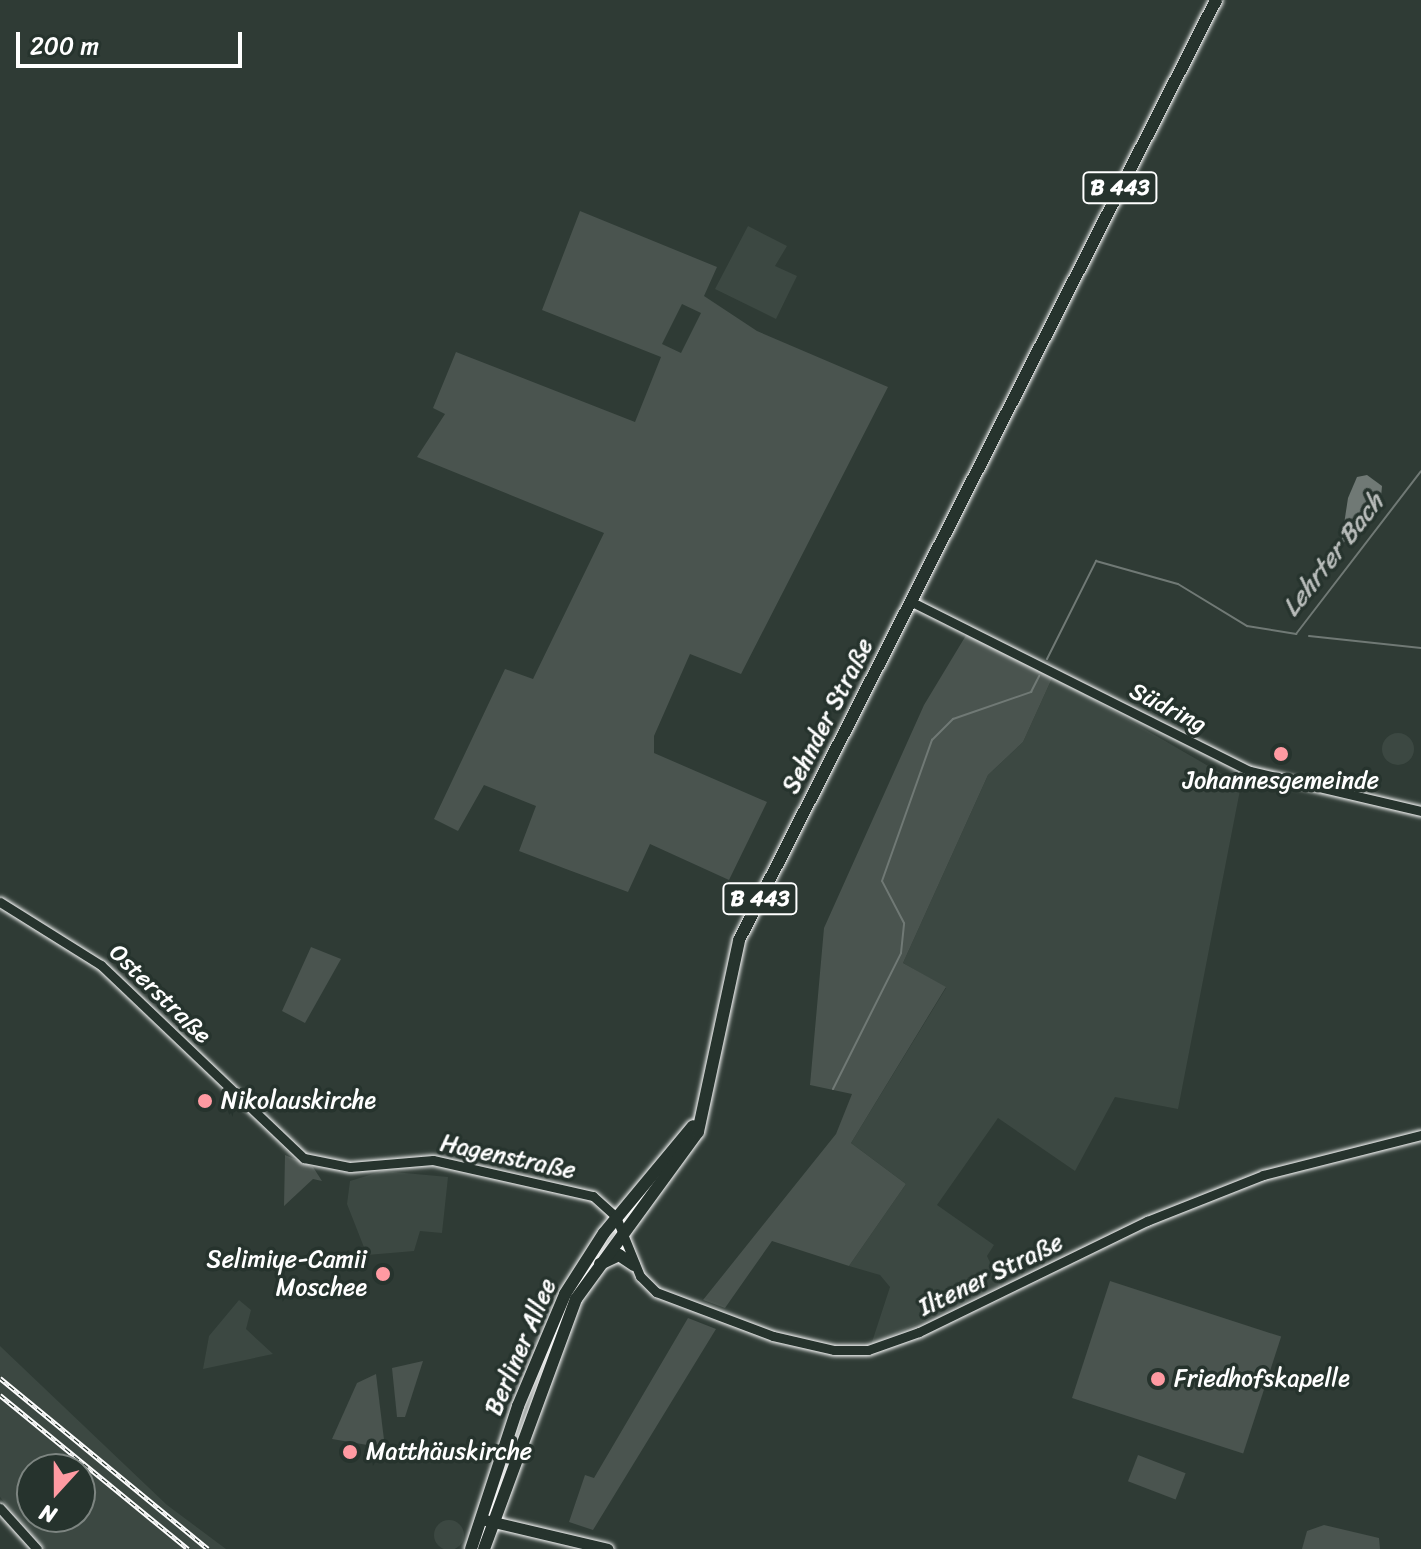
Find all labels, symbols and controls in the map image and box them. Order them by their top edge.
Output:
scale bar [20,16,246,66]
text: 200 m [30,25,99,67]
road number: B 443 [1082,170,1158,206]
water label: Lehrter Bach [1275,487,1391,623]
street label: Sehnder Straße [777,634,879,798]
street label: Südring [1125,677,1211,739]
marker: Johannesgemeinde [1272,745,1290,763]
place label: Johannesgemeinde [1183,767,1379,795]
road number: B 443 [722,881,798,917]
street label: Osterstraße [103,938,217,1050]
place label: Nikolauskirche [221,1087,376,1115]
marker: Nikolauskirche [196,1092,214,1110]
street label: Hagenstraße [438,1129,578,1185]
street label: Iltener Straße [914,1228,1068,1322]
place label: Selimiye-Camii Moschee [207,1246,367,1302]
marker: Selimiye-Camii Moschee [374,1265,392,1283]
street label: Berliner Allee [479,1274,563,1420]
place label: Friedhofskapelle [1174,1365,1350,1393]
marker: Friedhofskapelle [1149,1370,1167,1388]
place label: Matthäuskirche [366,1438,532,1466]
marker: Matthäuskirche [341,1443,359,1461]
north arrow [16,1453,96,1533]
text: N [34,1493,62,1535]

